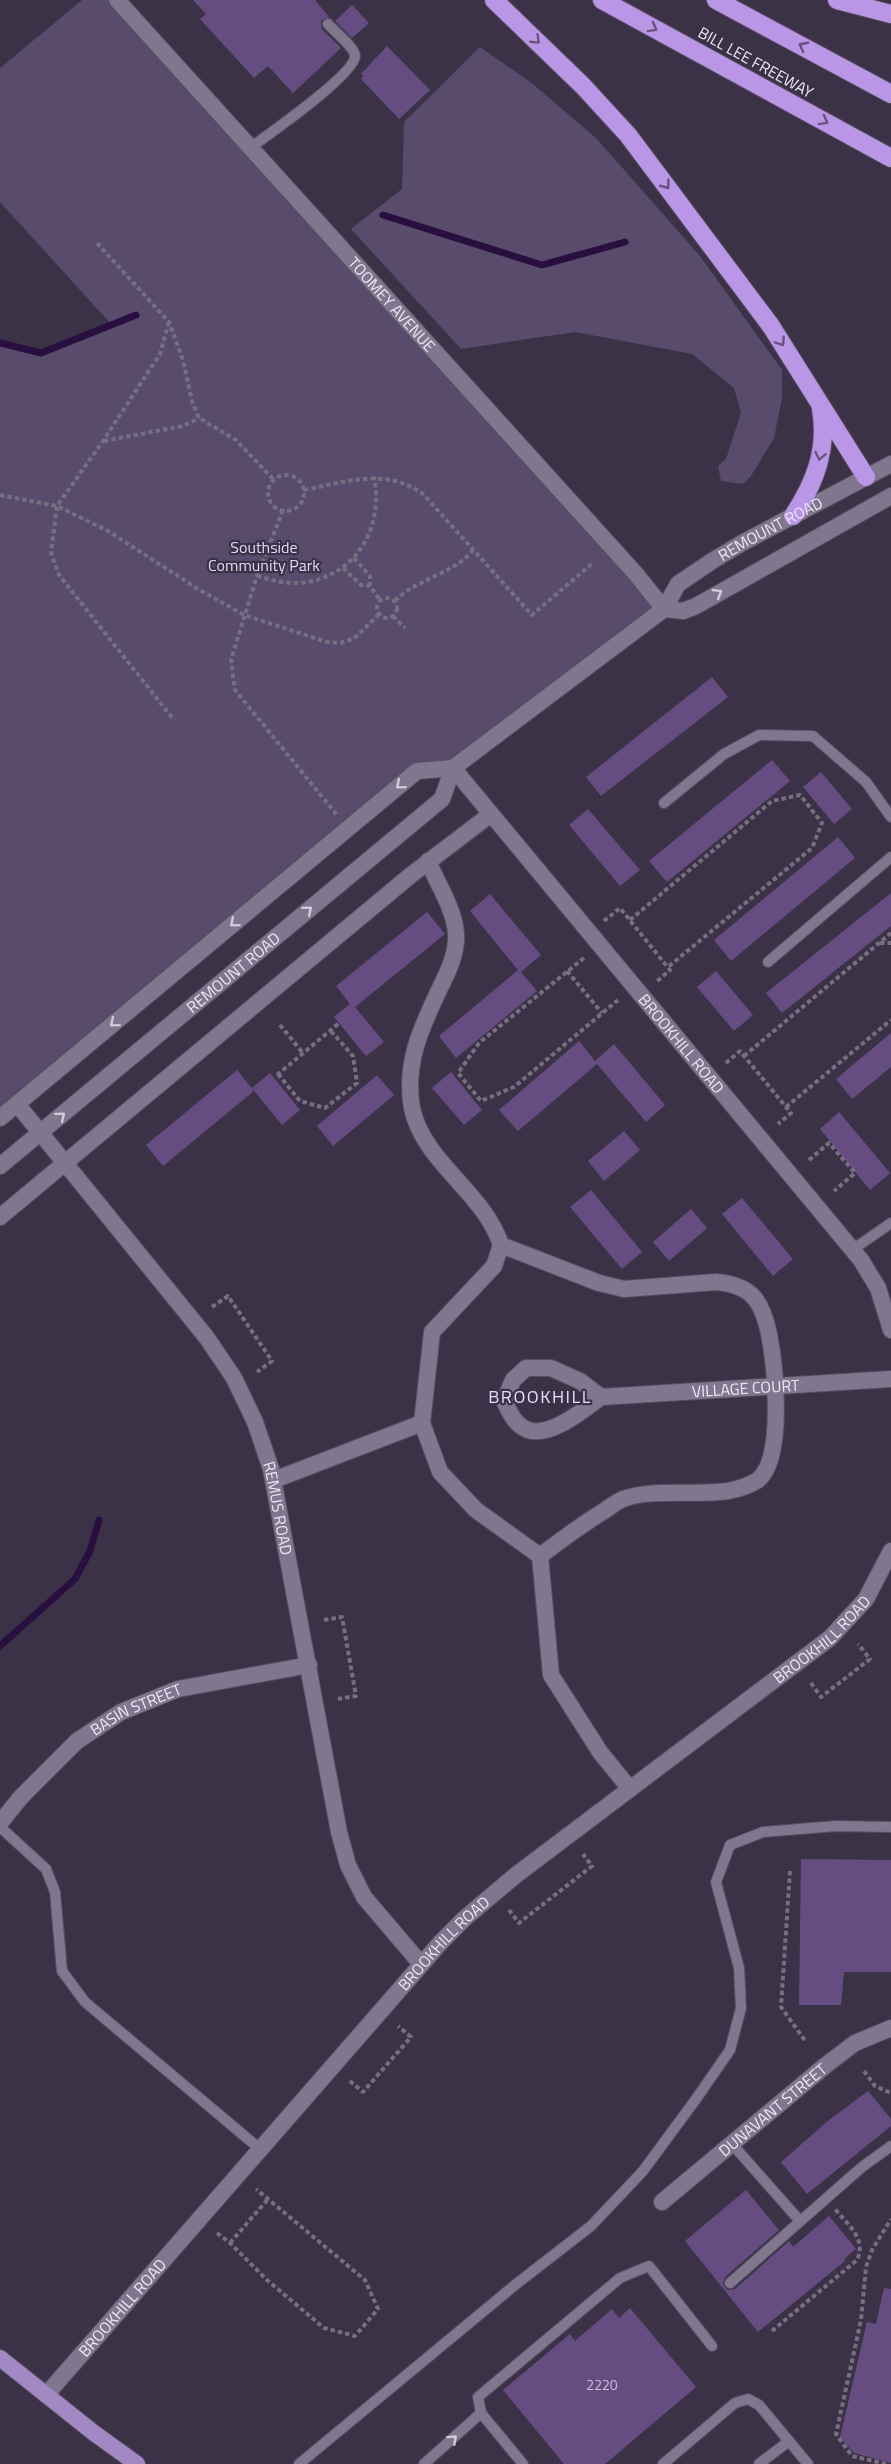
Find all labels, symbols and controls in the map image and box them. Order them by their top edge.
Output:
street label: BILL LEE FREEWAY [694,20,818,104]
one-way arrow [647,21,657,32]
one-way arrow [529,33,540,44]
one-way arrow [798,42,809,53]
one-way arrow [818,114,828,125]
one-way arrow [658,179,669,190]
street label: TOOMEY AVENUE [342,251,442,357]
one-way arrow [774,336,786,346]
one-way arrow [815,451,828,461]
street label: REMOUNT ROAD [713,490,827,567]
park label: Southside Community Park [208,535,320,577]
one-way arrow [712,589,722,600]
one-way arrow [396,778,407,789]
one-way arrow [301,907,312,918]
one-way arrow [229,916,240,927]
street label: REMOUNT ROAD [181,926,285,1019]
street label: BROOKHILL ROAD [633,988,730,1099]
one-way arrow [110,1016,121,1027]
one-way arrow [54,1112,65,1123]
street label: VILLAGE COURT [691,1373,801,1403]
district label: BROOKHILL [488,1383,592,1410]
street label: REMUS ROAD [257,1458,299,1557]
street label: BROOKHILL ROAD [768,1590,876,1689]
street label: BASIN STREET [85,1677,186,1741]
street label: BROOKHILL ROAD [392,1890,495,1996]
street label: DUNAVANT STREET [713,2057,832,2162]
street label: BROOKHILL ROAD [73,2253,172,2362]
house number: 2220 [586,2374,618,2395]
one-way arrow [446,2435,457,2446]

